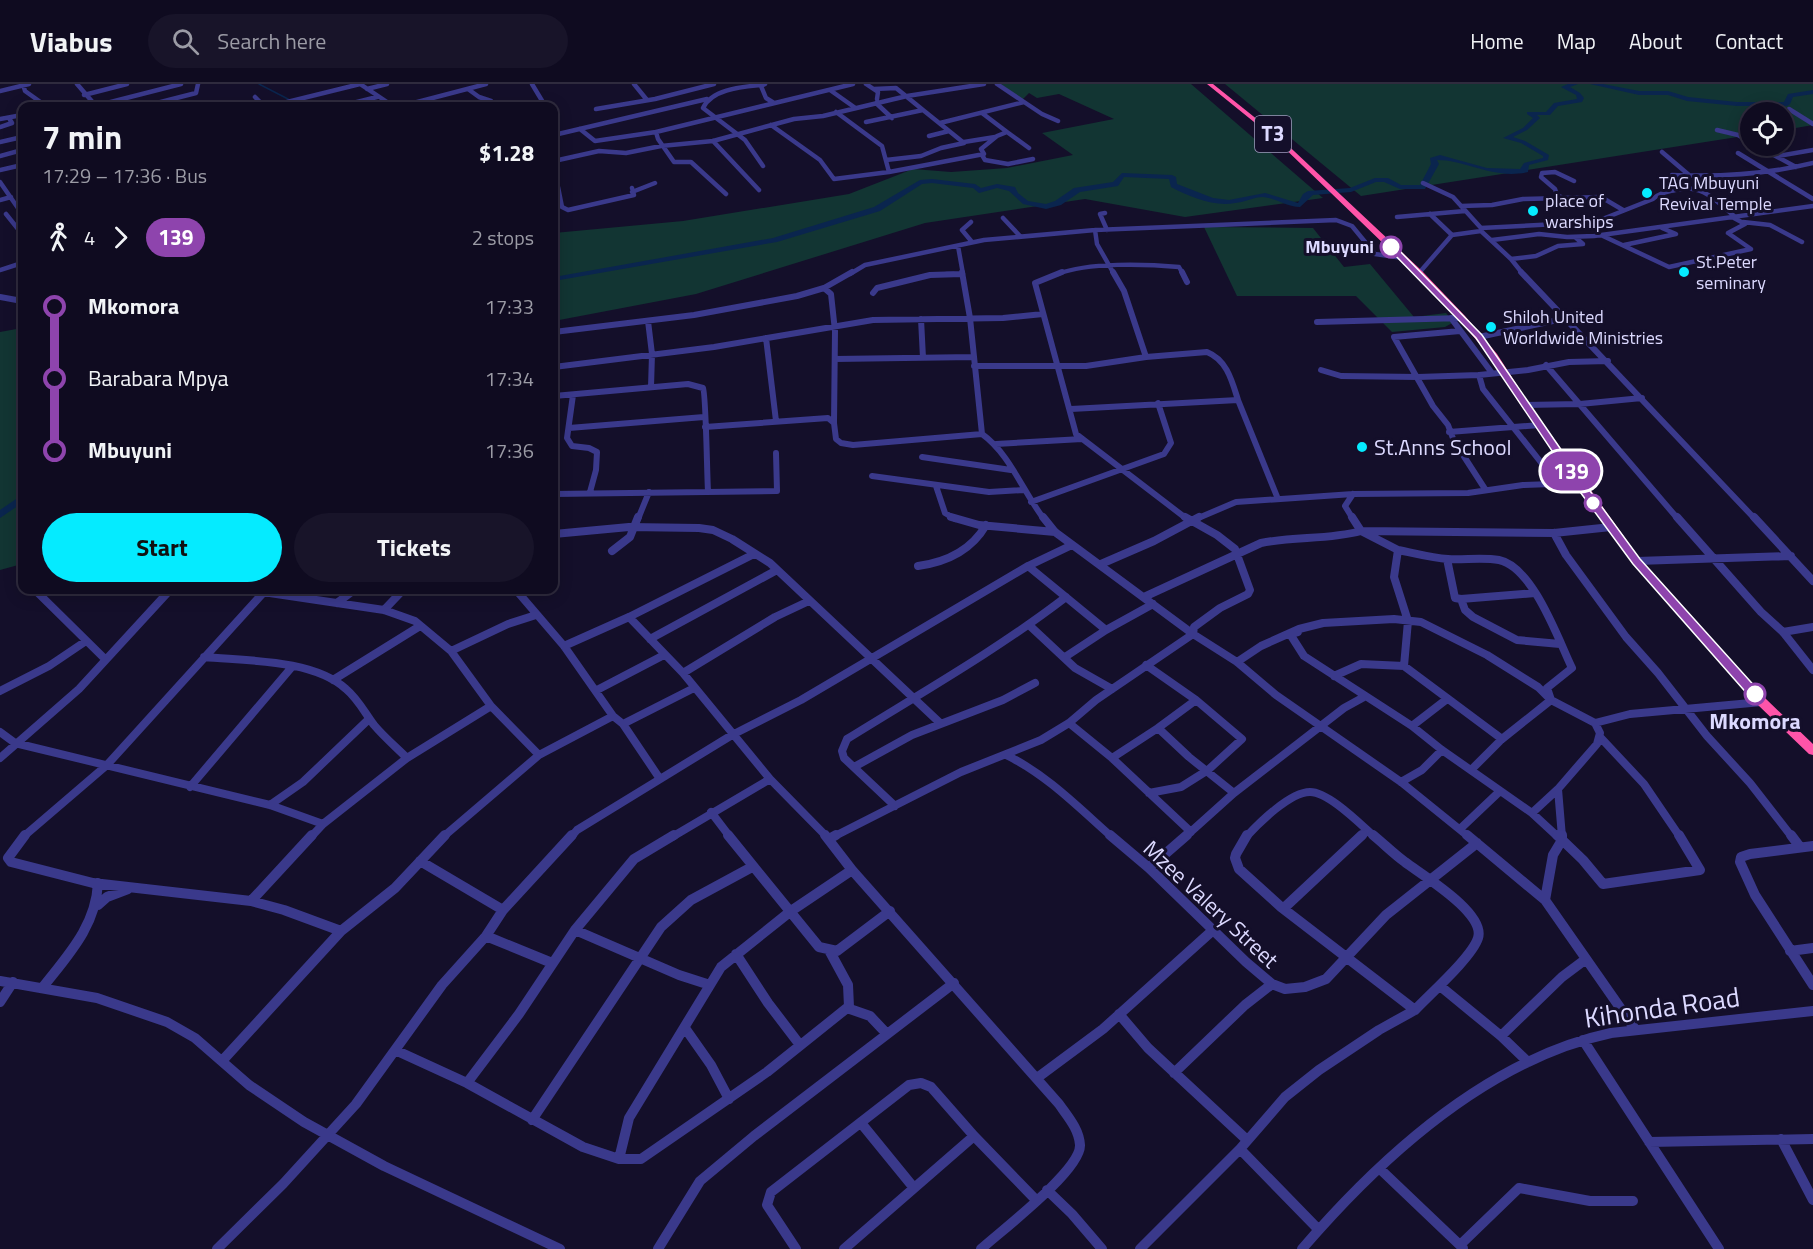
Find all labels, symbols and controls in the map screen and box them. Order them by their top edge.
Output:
search box [148,14,568,68]
text: Viabus [30,20,112,63]
text: Search here [217,24,326,58]
icon: search [169,25,202,58]
text: Home [1470,25,1524,57]
text: Map [1557,25,1596,57]
text: About [1629,25,1682,57]
text: Contact [1715,25,1783,57]
map controls [1740,102,1794,156]
button: locate [1740,102,1794,156]
text: 7 min [42,112,122,162]
road number: T3 [1255,116,1291,152]
text: $1.28 [479,136,534,170]
text: 17:29 – 17:36 · Bus [42,160,207,191]
place label: TAG Mbuyuni Revival Temple [1659,169,1772,217]
marker: TAG Mbuyuni Revival Temple [1640,186,1654,200]
place label: place of warships [1545,187,1614,235]
marker: place of warships [1526,204,1540,218]
icon: walk [42,221,75,254]
icon: forward [104,221,137,254]
text: 139 [158,221,193,253]
text: 4 [84,222,95,253]
text: 2 stops [472,222,534,253]
place label: Mbuyuni [1305,233,1374,260]
marker: Mbuyuni [1380,236,1402,258]
place label: St.Peter seminary [1696,248,1766,296]
marker: St.Peter seminary [1677,265,1691,279]
text: Mkomora [88,289,179,323]
text: 17:33 [485,291,534,322]
place label: Shiloh United Worldwide Ministries [1503,303,1663,351]
marker: Shiloh United Worldwide Ministries [1484,320,1498,334]
text: Barabara Mpya [88,361,229,395]
text: 17:34 [485,363,534,394]
place label: St.Anns School [1374,430,1512,464]
text: Mbuyuni [88,433,172,467]
text: 17:36 [485,435,534,466]
marker: St.Anns School [1355,440,1369,454]
line badge: 139 [1536,452,1606,490]
text: 139 [1553,455,1589,487]
unlabelled marker [1584,494,1602,512]
button: Start [42,513,282,582]
button: Tickets [294,513,534,582]
marker: Mkomora [1744,683,1766,705]
place label: Mkomora [1709,704,1801,738]
street label: Mzee Valery Street [1136,832,1287,976]
street label: Kihonda Road [1581,975,1742,1038]

